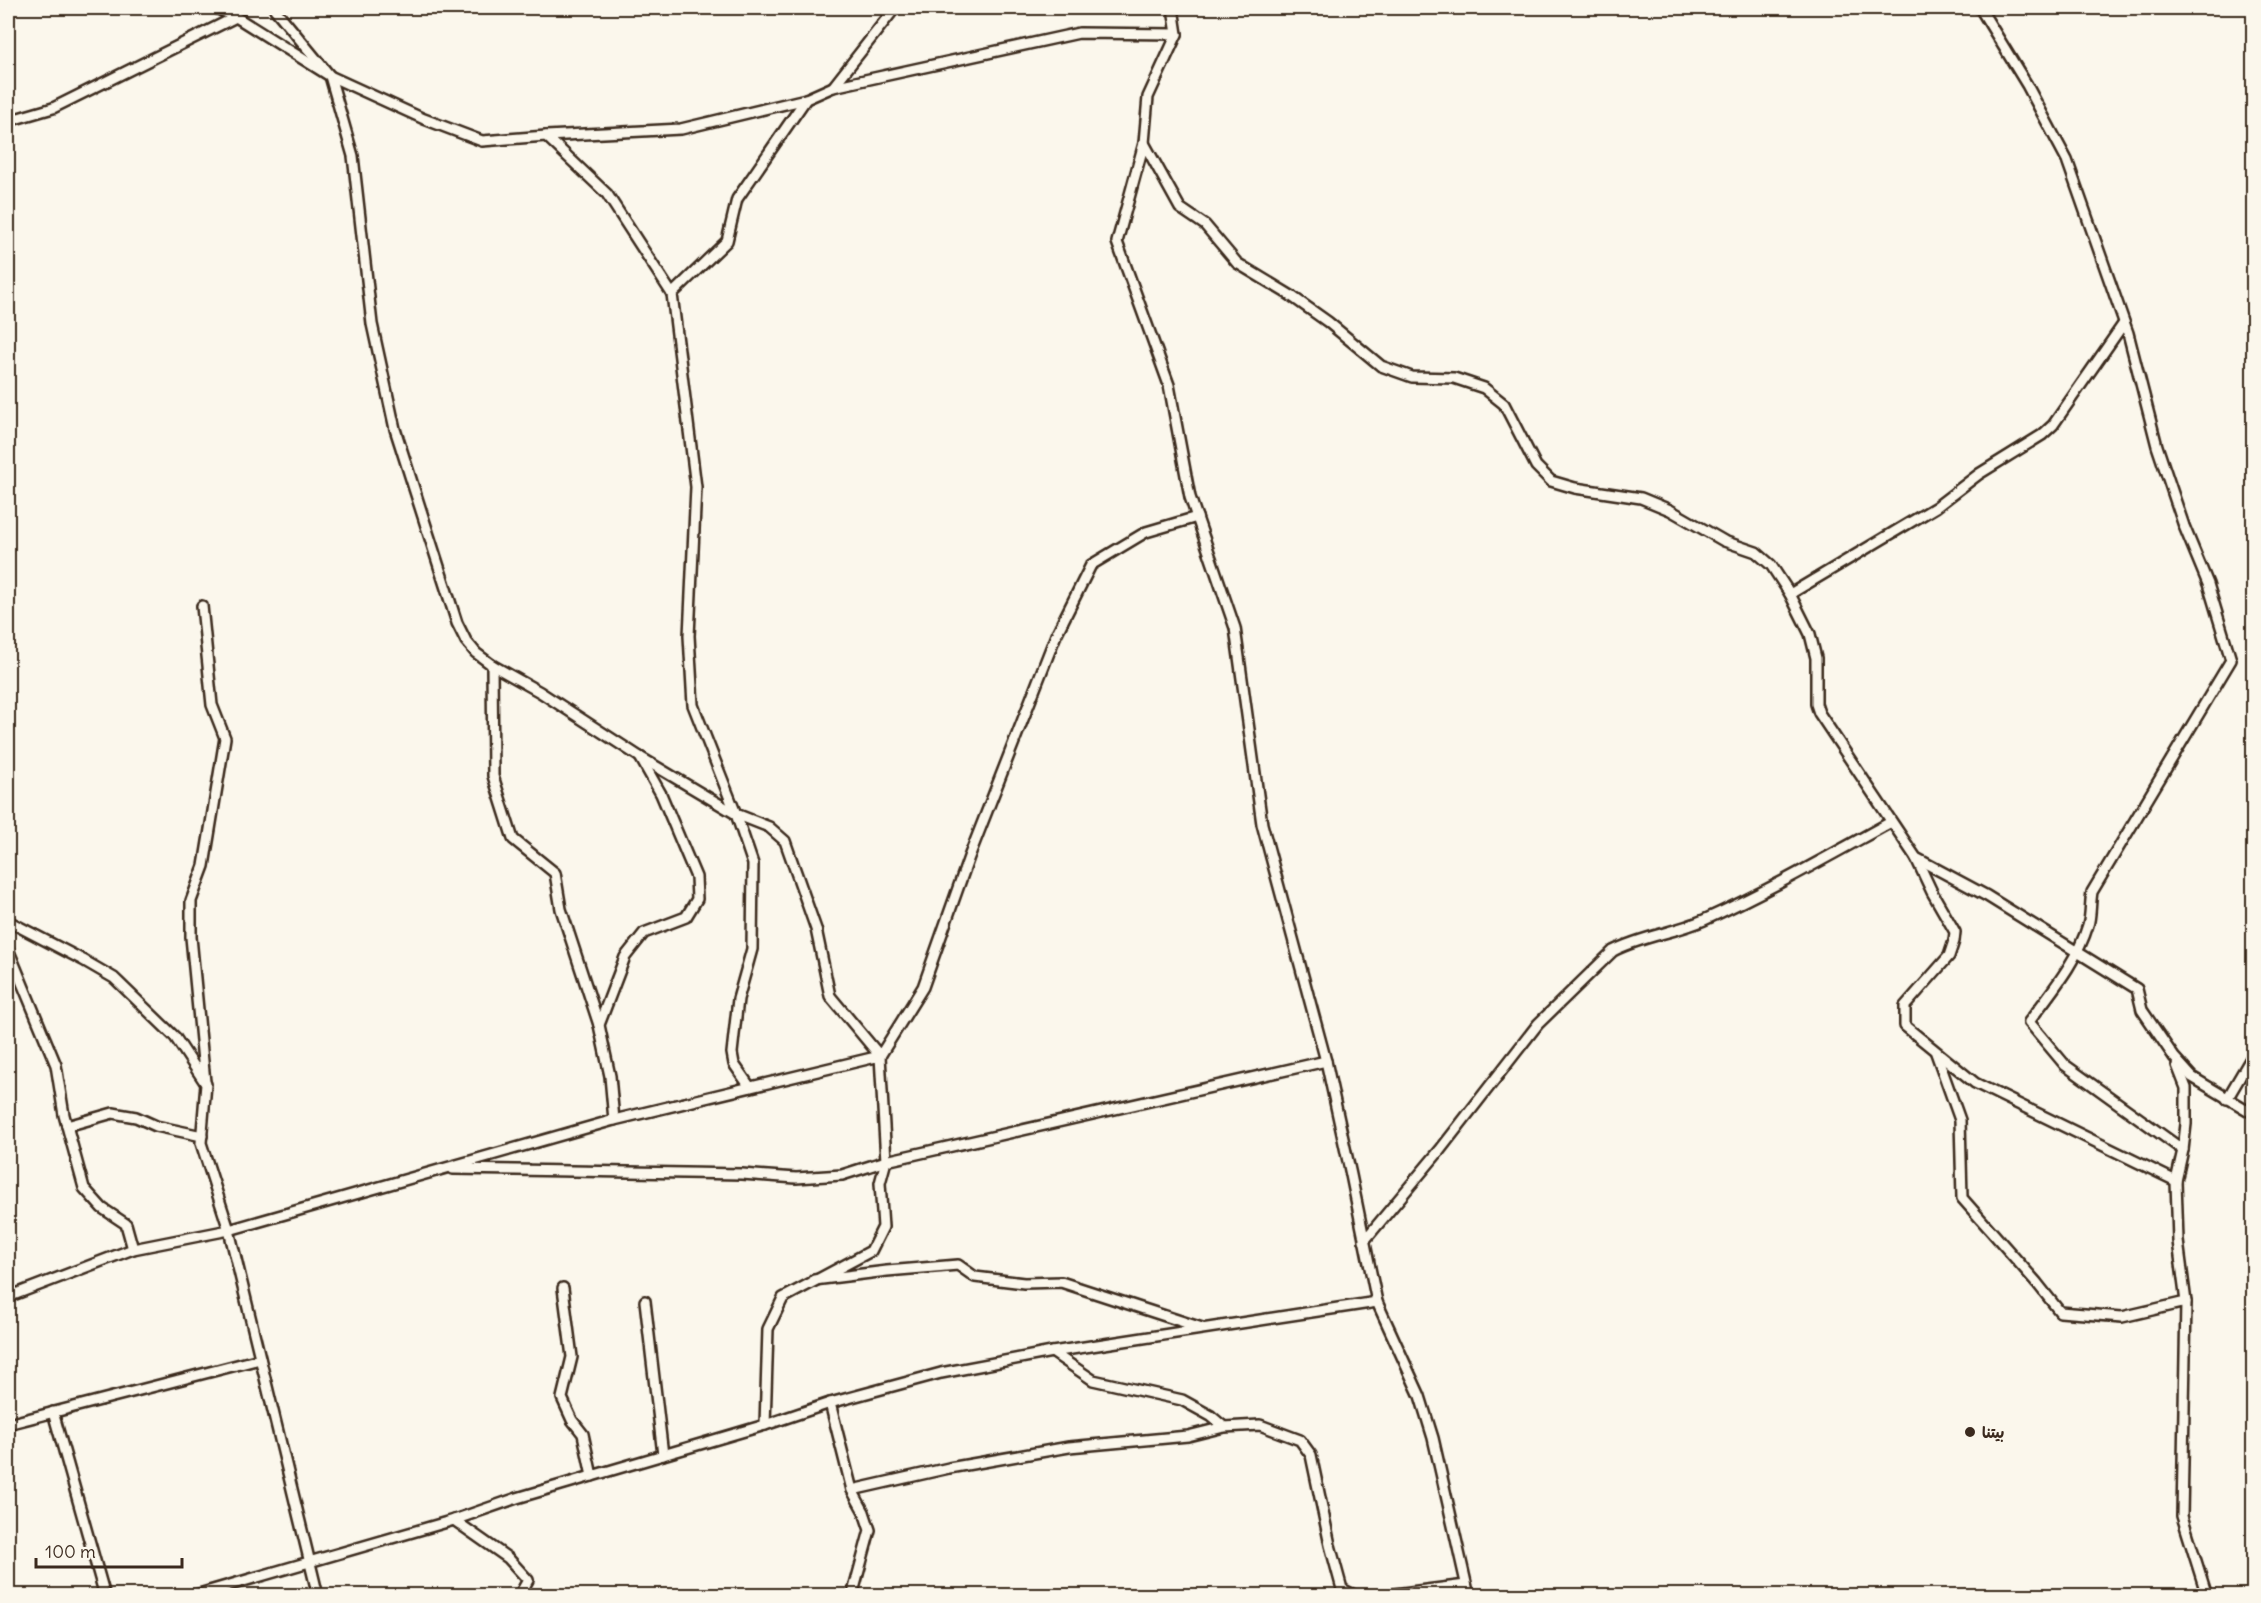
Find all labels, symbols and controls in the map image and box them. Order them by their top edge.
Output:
place label: بيتنا [1982,1423,2004,1442]
marker: بيتنا [1963,1425,1977,1439]
scale bar [36,1531,182,1569]
text: 100 m [45,1540,96,1563]

